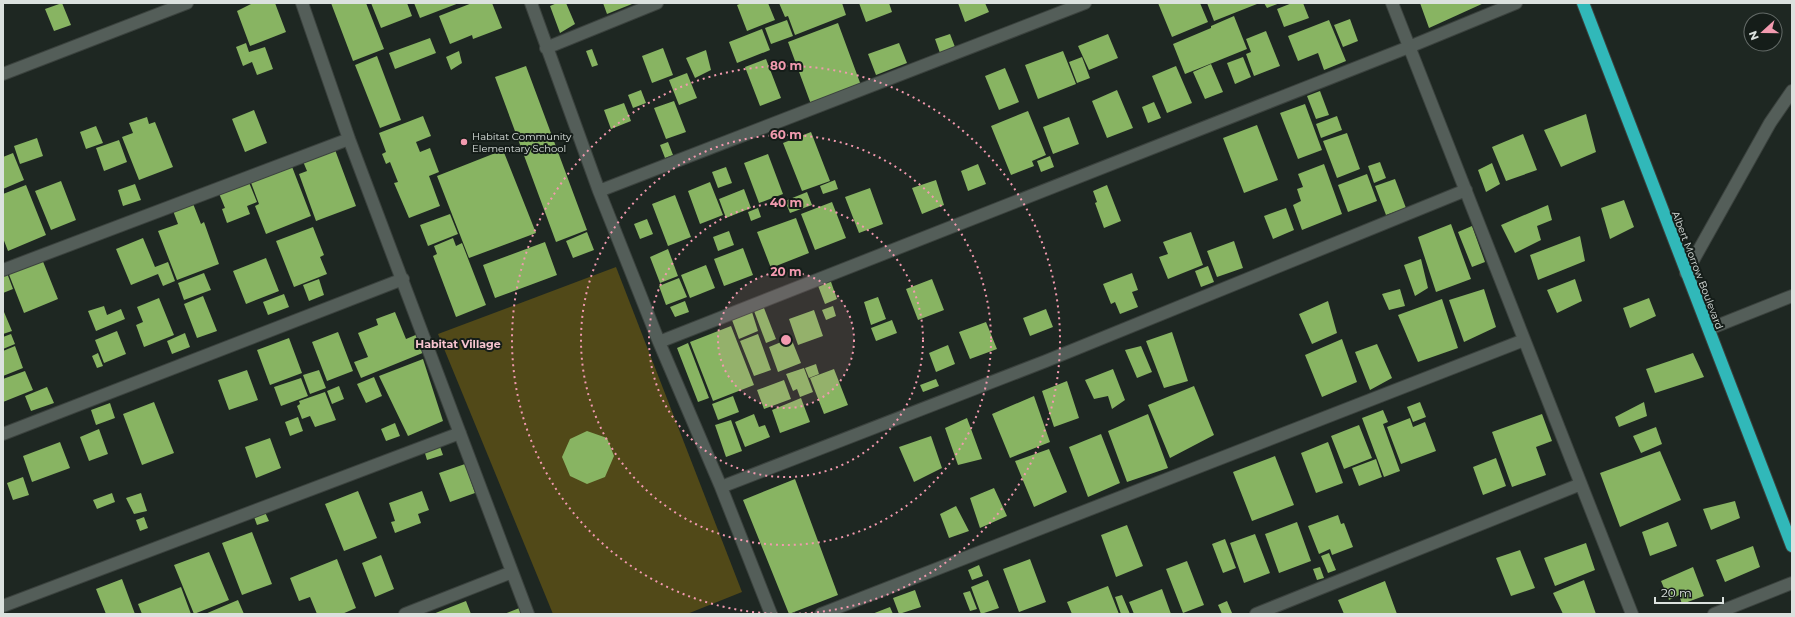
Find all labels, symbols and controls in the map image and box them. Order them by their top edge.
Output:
north arrow [1743,12,1783,52]
text: N [1746,29,1762,42]
text: 80 m [770,58,802,73]
text: 60 m [770,127,802,142]
place label: Habitat Community Elementary School [472,130,572,155]
marker: Habitat Community Elementary School [459,137,469,147]
text: 40 m [770,195,802,210]
street label: Albert Morrow Boulevard [1669,209,1726,331]
text: 20 m [770,264,802,279]
centre of rings [779,333,793,347]
district label: Habitat Village [415,337,501,351]
scale bar [1655,579,1723,605]
text: 20 m [1661,585,1692,600]

